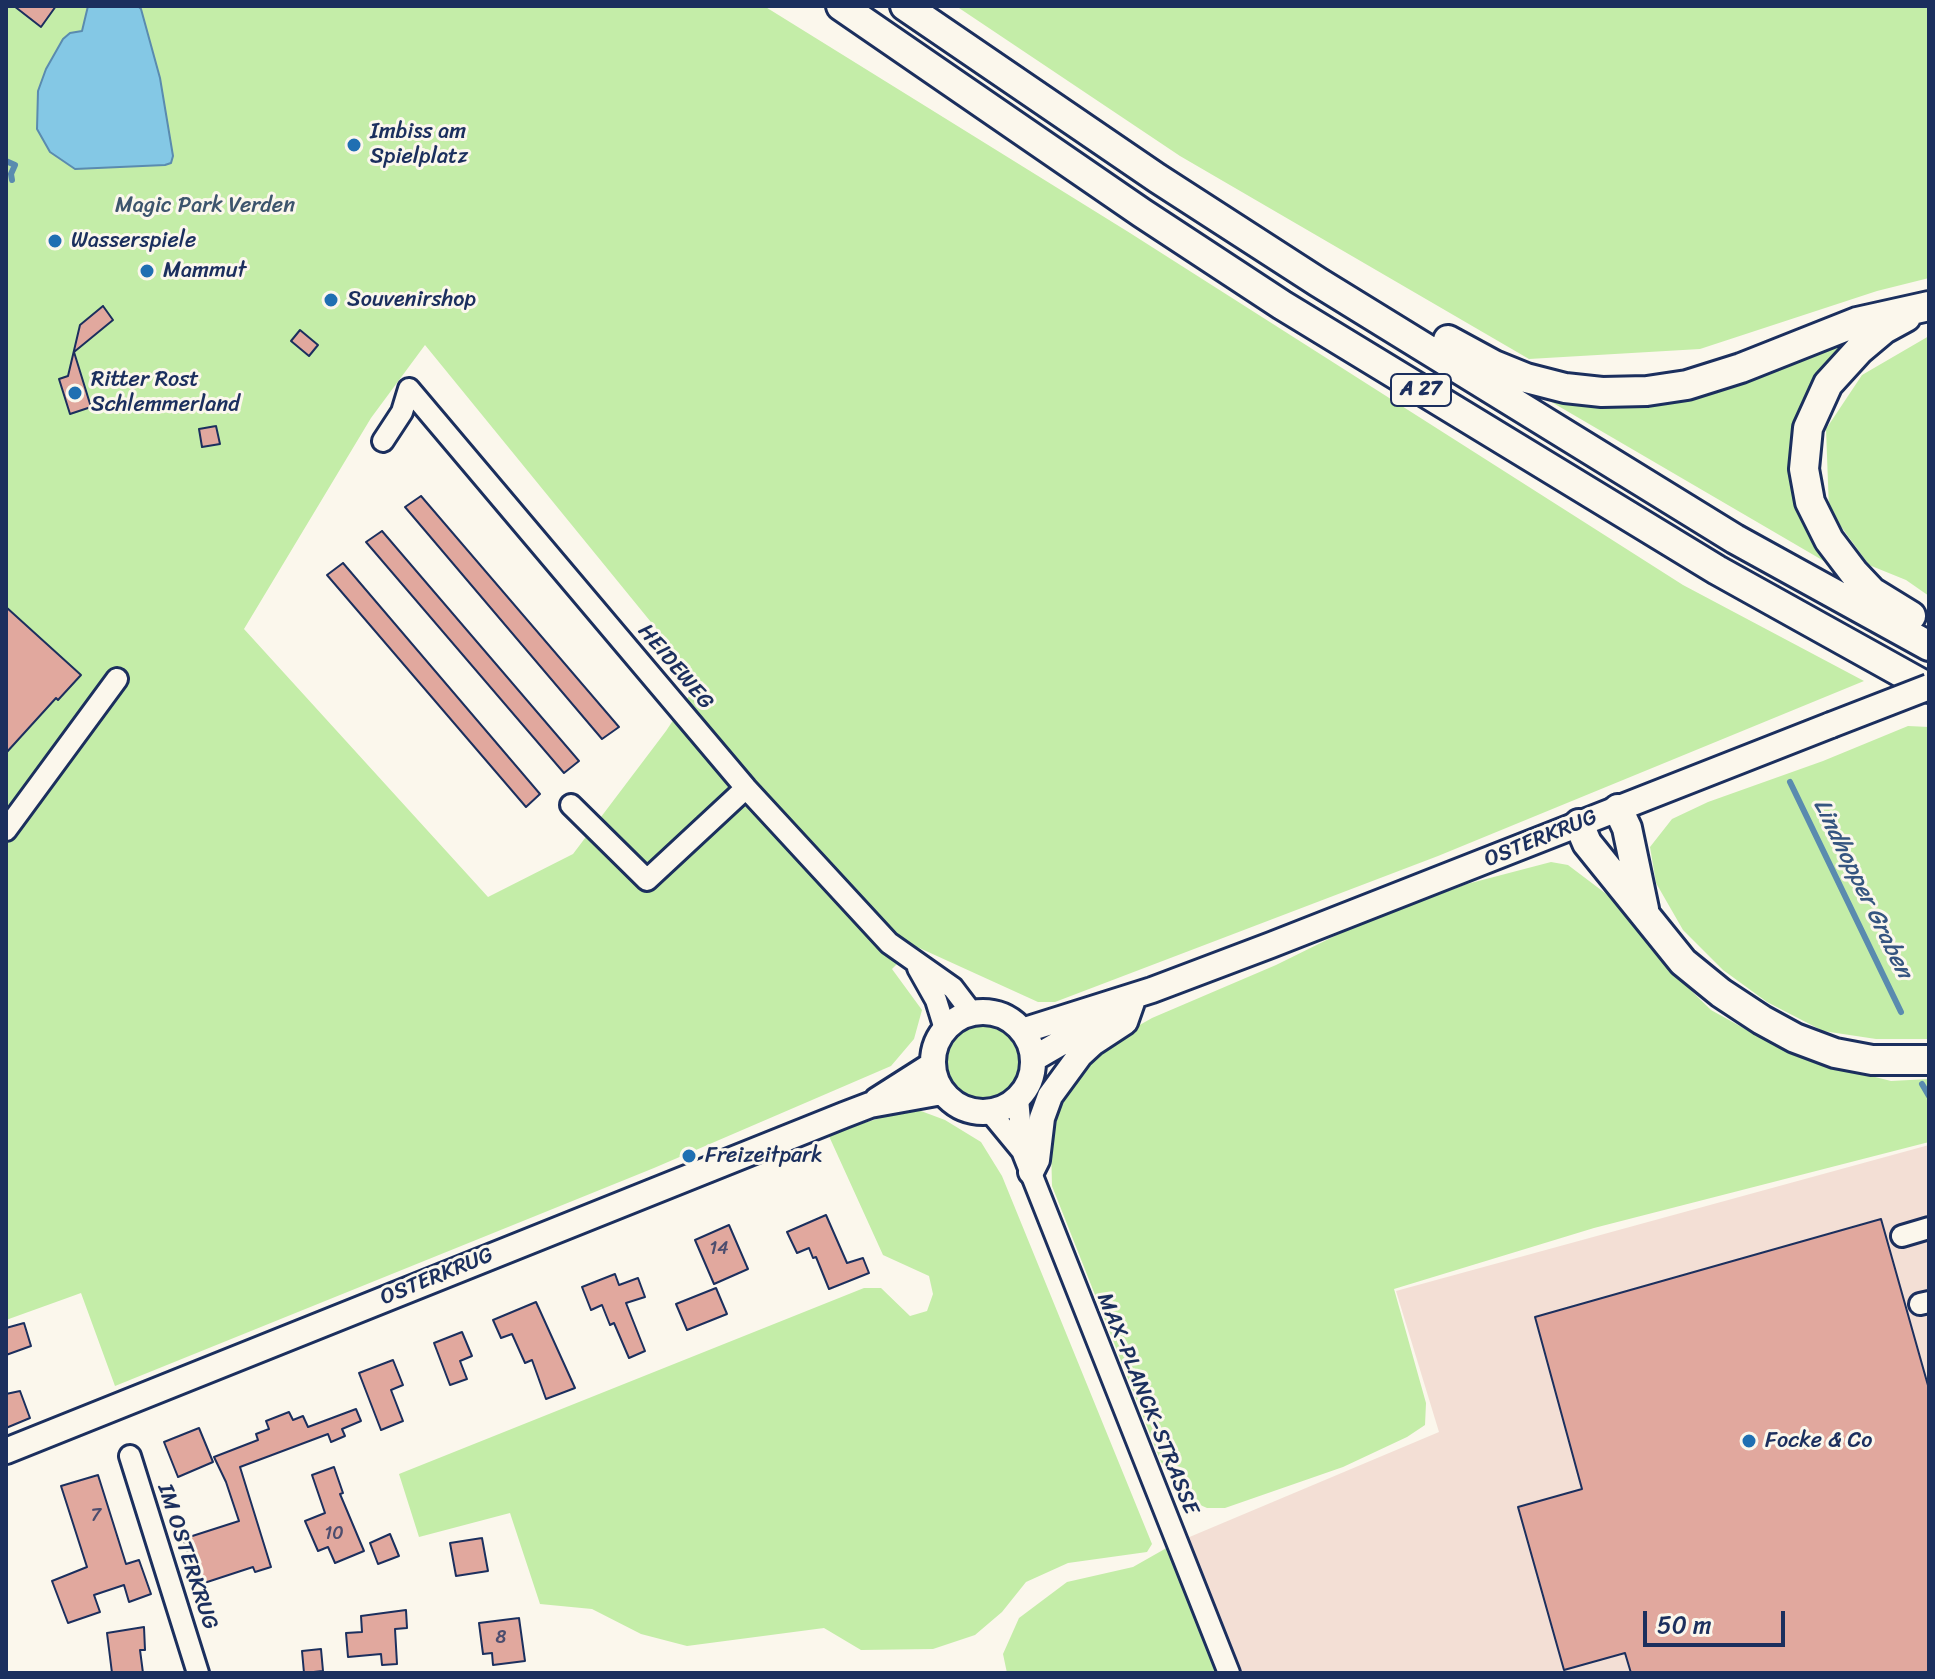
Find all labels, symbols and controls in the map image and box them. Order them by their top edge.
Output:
place label: Imbiss am Spielplatz [370,119,468,170]
marker: Imbiss am Spielplatz [345,136,363,154]
park label: Magic Park Verden [115,193,295,219]
place label: Wasserspiele [71,228,196,254]
marker: Wasserspiele [46,232,64,250]
place label: Mammut [163,258,246,284]
marker: Mammut [138,262,156,280]
place label: Souvenirshop [347,287,476,313]
marker: Souvenirshop [322,291,340,309]
place label: Ritter Rost Schlemmerland [91,367,240,418]
road number: A 27 [1391,374,1451,406]
marker: Ritter Rost Schlemmerland [66,384,84,402]
street label: HEIDEWEG [632,619,718,715]
water label: Lindhopper Graben [1806,795,1918,983]
street label: OSTERKRUG [1481,804,1601,874]
place label: Freizeitpark [705,1143,823,1169]
marker: Freizeitpark [680,1147,698,1165]
house number: 14 [710,1238,728,1260]
street label: OSTERKRUG [377,1242,497,1312]
street label: MAX-PLANCK-STRASSE [1090,1289,1204,1519]
place label: Focke & Co [1765,1428,1872,1454]
marker: Focke & Co [1740,1432,1758,1450]
street label: IM OSTERKRUG [151,1481,223,1633]
house number: 7 [91,1505,101,1527]
house number: 10 [324,1523,344,1545]
scale bar [1647,1595,1789,1645]
text: 50 m [1657,1604,1712,1646]
house number: 8 [496,1627,506,1649]

